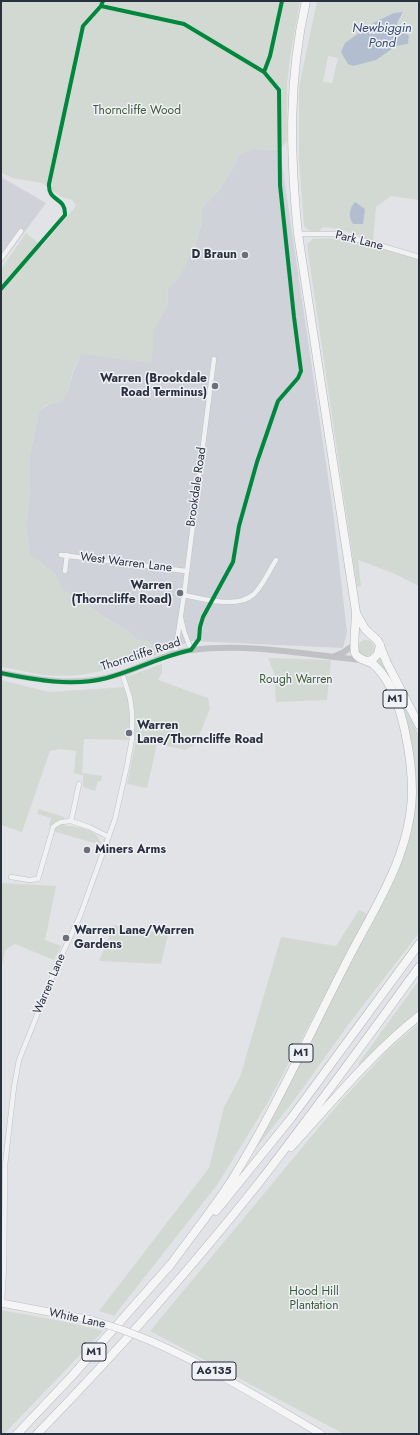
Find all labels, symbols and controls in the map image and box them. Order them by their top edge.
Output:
water label: Newbiggin Pond [352,21,412,52]
park label: Thorncliffe Wood [93,104,181,118]
street label: Park Lane [334,228,384,254]
place label: D Braun [191,248,237,262]
marker: D Braun [240,250,250,260]
place label: Warren (Brookdale Road Terminus) [100,372,207,400]
marker: Warren (Brookdale Road Terminus) [210,381,220,391]
street label: Brookdale Road [184,446,210,528]
street label: West Warren Lane [79,550,173,576]
place label: Warren (Thorncliffe Road) [71,579,172,607]
marker: Warren (Thorncliffe Road) [175,588,185,598]
street label: Thorncliffe Road [99,635,183,675]
park label: Rough Warren [259,673,333,687]
road number: M1 [383,690,407,708]
place label: Warren Lane/Thorncliffe Road [137,719,263,747]
marker: Warren Lane/Thorncliffe Road [124,728,134,738]
place label: Miners Arms [95,843,166,857]
marker: Miners Arms [82,845,92,855]
place label: Warren Lane/Warren Gardens [74,924,194,952]
marker: Warren Lane/Warren Gardens [61,933,71,943]
street label: Warren Lane [31,952,69,1016]
road number: M1 [289,1044,313,1062]
park label: Hood Hill Plantation [289,1285,339,1313]
street label: White Lane [47,1306,107,1332]
road number: M1 [82,1343,106,1361]
road number: A6135 [192,1362,236,1380]

